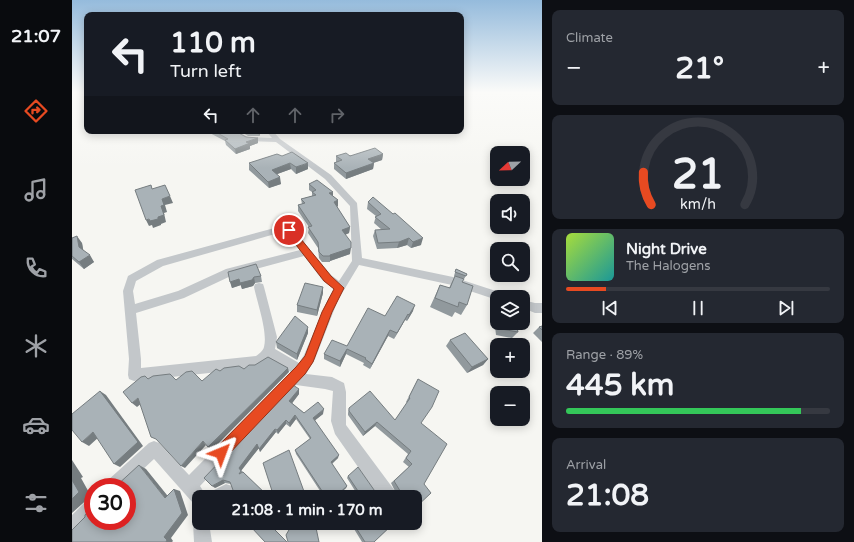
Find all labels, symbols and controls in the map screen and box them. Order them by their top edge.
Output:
text: 21:07 [11,25,61,47]
text: 110 m [170,26,256,60]
icon: left [104,28,156,80]
text: Climate [566,30,613,46]
text: 21° [675,50,724,87]
text: − [566,55,582,81]
text: + [818,55,830,81]
text: Turn left [170,60,242,82]
icon: directions [22,97,50,125]
icon: left [200,104,222,126]
icon: ahead [242,104,264,126]
icon: ahead [284,104,306,126]
icon: right [326,104,348,126]
north arrow [490,146,530,186]
map controls [490,146,530,426]
text: 21 [672,149,724,199]
icon: music [22,176,50,204]
button: sound [490,194,530,234]
text: km/h [680,195,716,212]
pin [272,213,306,247]
icon: arrive [278,219,300,241]
text: Night Drive [626,240,707,258]
button: search [490,242,530,282]
icon: phone [22,254,50,282]
text: The Halogens [626,258,710,274]
button: layers [490,290,530,330]
icon: previous [599,297,621,319]
icon: pause [687,297,709,319]
icon: next [775,297,797,319]
icon: climate [22,332,50,360]
button: + [490,338,530,378]
text: Range · 89% [566,347,643,363]
text: 445 km [566,367,674,404]
button: − [490,386,530,426]
icon: car [22,411,50,439]
position arrow [200,432,242,474]
text: Arrival [566,457,606,473]
text: 21:08 [566,477,649,514]
speed limit sign: 30 [84,478,136,530]
icon: filters [22,489,50,517]
text: 21:08 · 1 min · 170 m [232,501,382,519]

